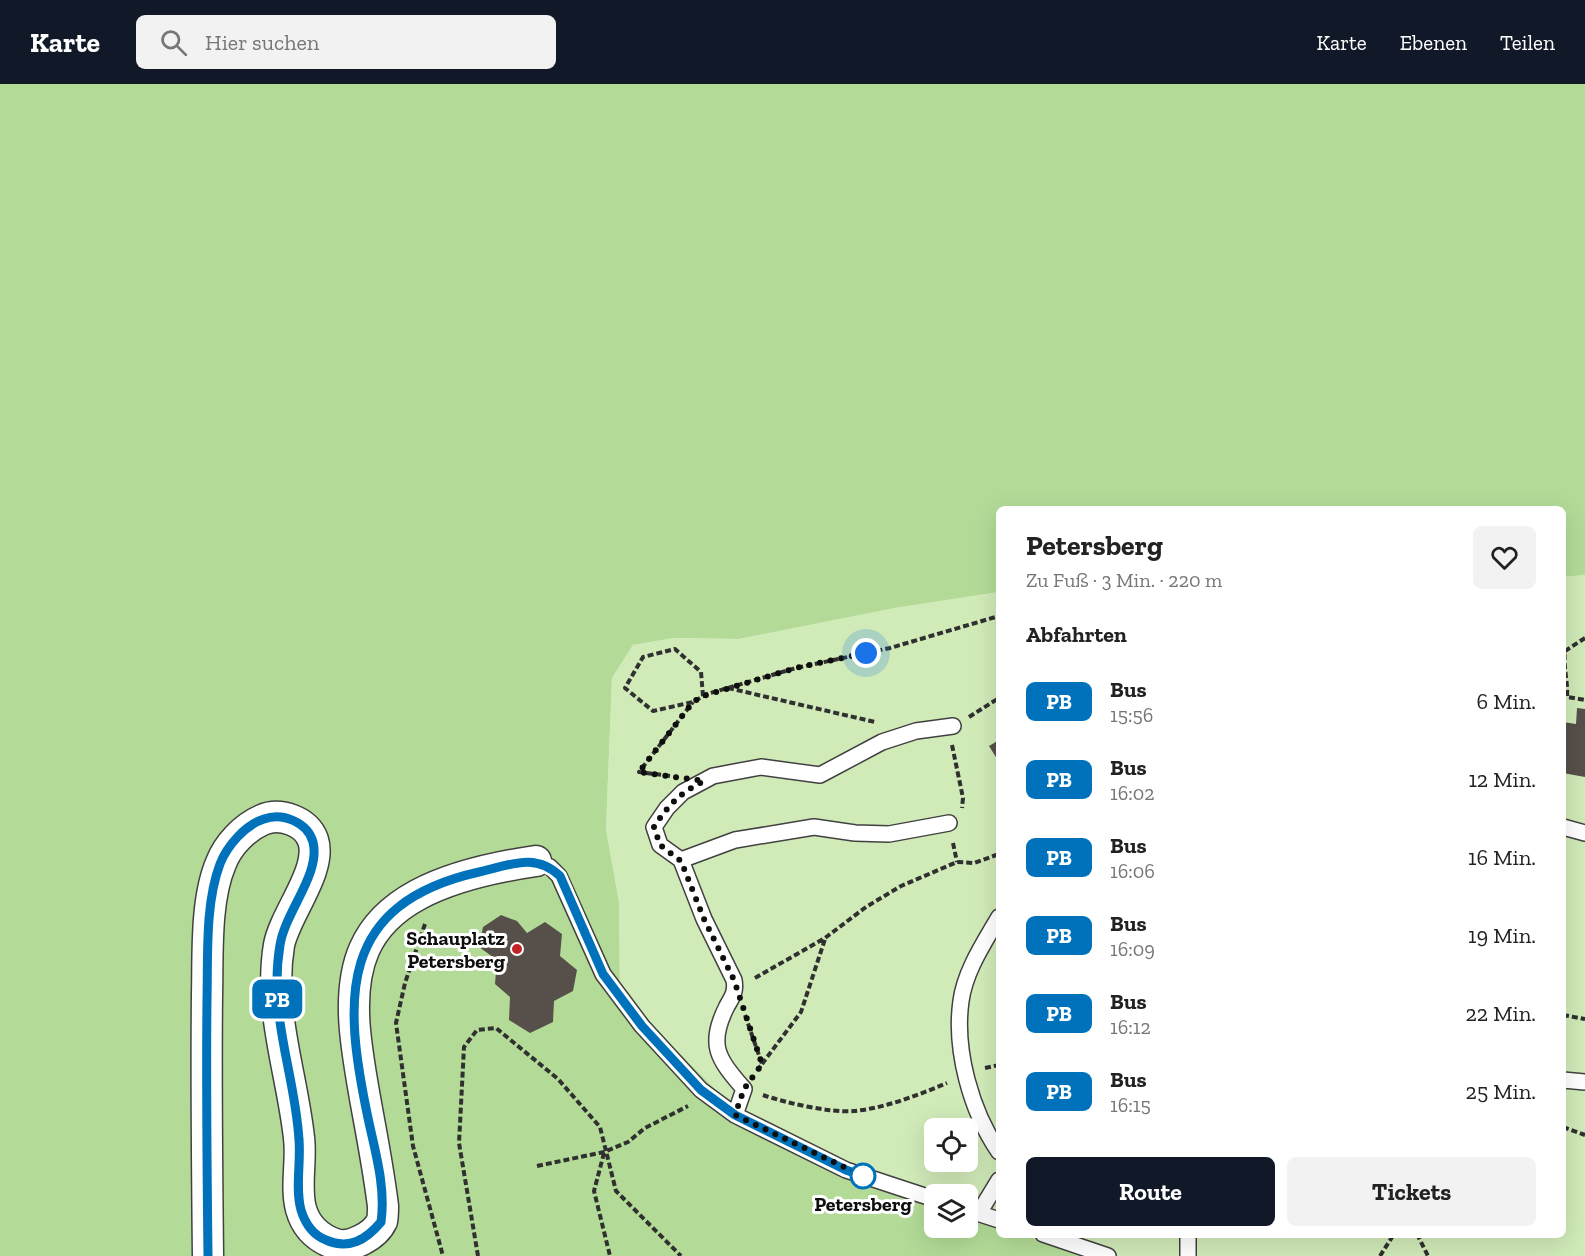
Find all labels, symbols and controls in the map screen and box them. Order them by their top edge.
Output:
search box [136,15,556,69]
text: Karte [30,26,100,59]
icon: search [157,26,190,59]
text: Hier suchen [205,29,319,56]
text: Karte [1317,30,1367,55]
text: Ebenen [1400,30,1467,55]
text: Teilen [1500,30,1555,55]
button: heart [1473,526,1536,589]
text: Petersberg [1026,529,1163,562]
text: Zu Fuß · 3 Min. · 220 m [1026,568,1222,592]
text: Abfahrten [1026,621,1127,648]
your location [851,638,881,668]
text: Bus [1110,676,1147,703]
text: 6 Min. [1477,688,1536,715]
text: PB [1046,689,1072,714]
text: 15:56 [1110,703,1153,727]
text: Bus [1110,754,1147,781]
text: 12 Min. [1468,766,1536,793]
text: PB [1046,767,1072,792]
text: 16:02 [1110,781,1155,805]
text: Bus [1110,832,1147,859]
text: 16 Min. [1468,844,1536,871]
text: PB [1046,845,1072,870]
text: 16:06 [1110,859,1155,883]
text: Bus [1110,910,1147,937]
text: 19 Min. [1468,922,1536,949]
text: PB [1046,923,1072,948]
place label: Schauplatz Petersberg [406,926,506,973]
text: 16:09 [1110,937,1155,961]
marker: Schauplatz Petersberg [510,942,524,956]
line badge: PB [250,980,304,1018]
text: PB [264,987,290,1012]
text: Bus [1110,988,1147,1015]
text: 22 Min. [1466,1000,1536,1027]
text: PB [1046,1001,1072,1026]
text: 16:12 [1110,1015,1151,1039]
text: Bus [1110,1066,1147,1093]
text: 25 Min. [1466,1078,1536,1105]
text: PB [1046,1079,1072,1104]
text: 16:15 [1110,1093,1151,1117]
map controls [924,1118,978,1238]
button: locate [924,1118,978,1172]
button: Route [1026,1157,1275,1226]
button: Tickets [1287,1157,1536,1226]
marker: Petersberg [850,1163,876,1189]
button: layers [924,1184,978,1238]
place label: Petersberg [814,1192,913,1216]

